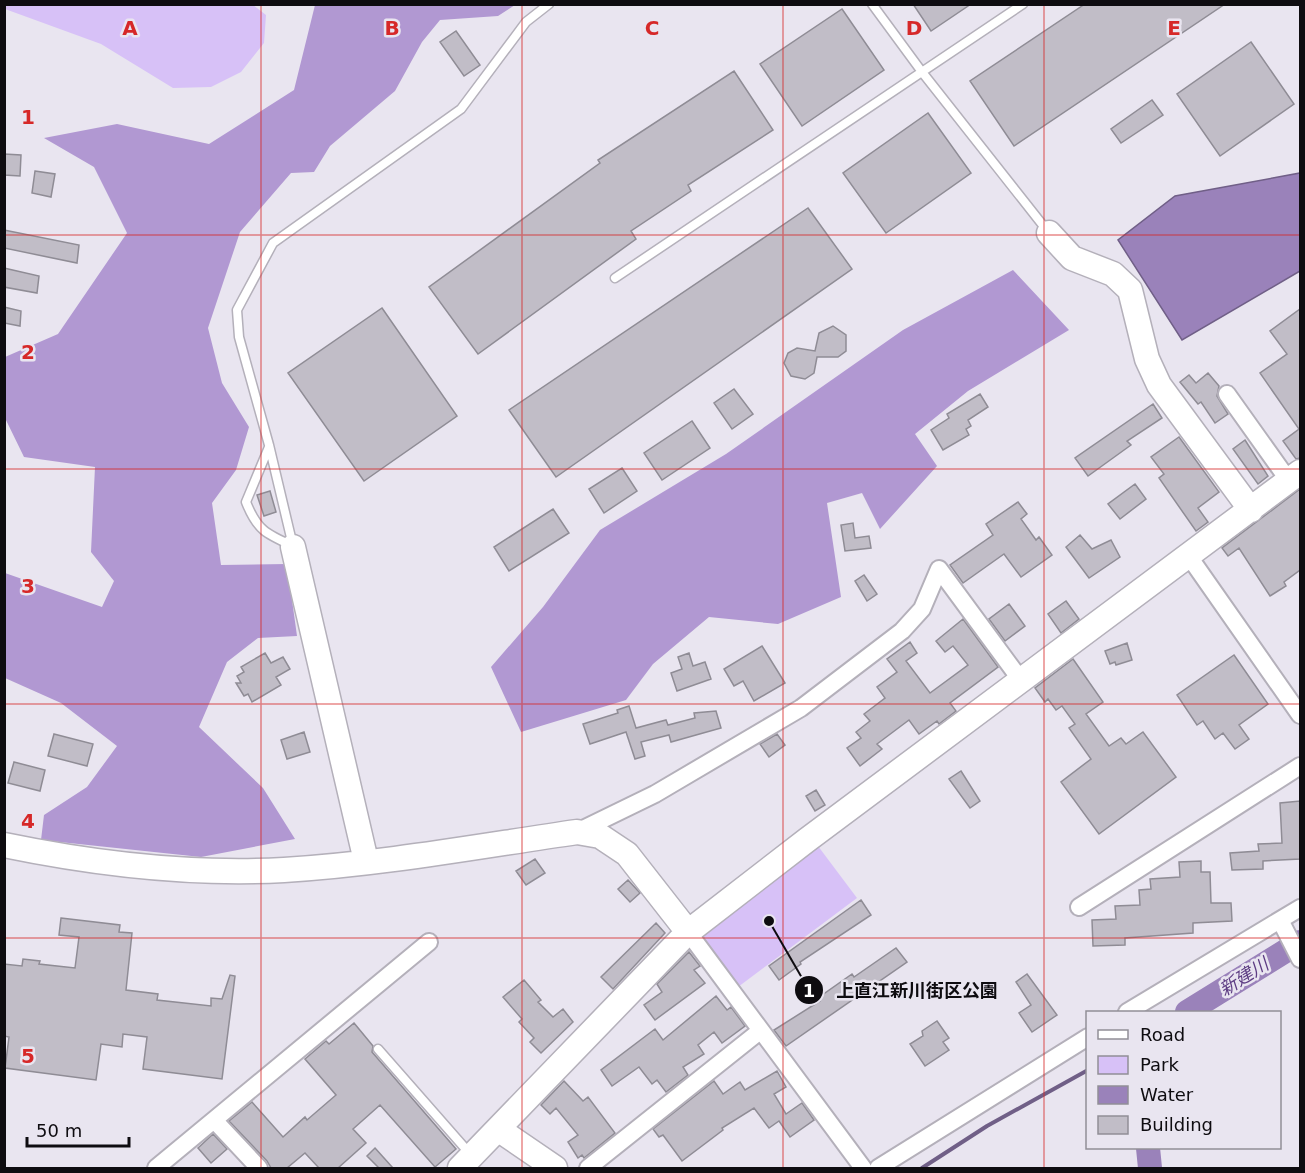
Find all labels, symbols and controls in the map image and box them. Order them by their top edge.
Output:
text: A [122,16,138,40]
text: B [384,16,400,40]
text: C [645,16,659,40]
text: D [906,16,922,40]
text: E [1167,16,1181,40]
text: 1 [21,105,35,129]
text: 2 [21,340,35,364]
text: 3 [21,574,35,598]
text: 4 [21,809,35,833]
water label: 新建川 [1215,952,1274,1000]
callout: 上直江新川街区公園 [794,972,1010,1008]
text: 1 [803,980,815,1001]
text: 上直江新川街区公園 [836,980,998,1001]
legend [1086,1011,1281,1149]
text: Road [1140,1024,1185,1045]
text: 5 [21,1044,35,1068]
text: Park [1140,1054,1179,1075]
text: Water [1140,1084,1194,1105]
scale bar [27,1110,129,1148]
text: Building [1140,1114,1213,1135]
text: 50 m [36,1120,82,1141]

